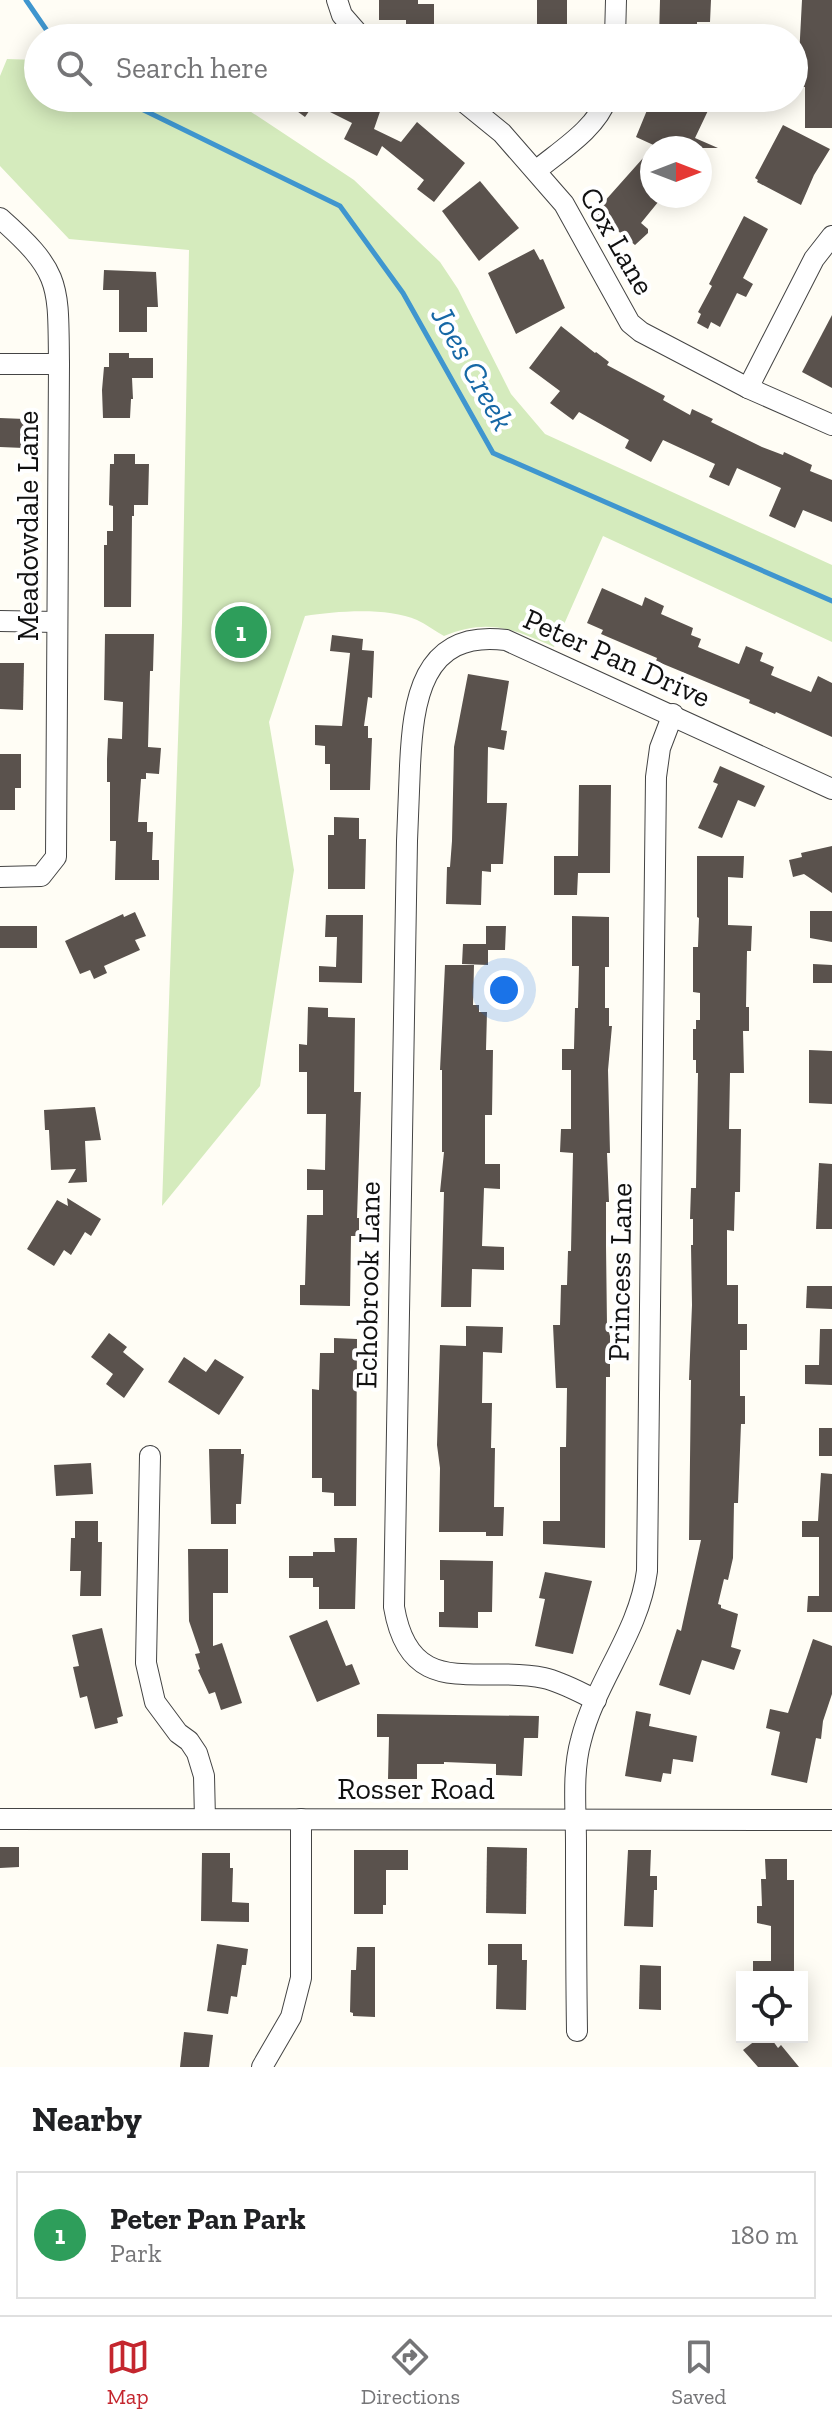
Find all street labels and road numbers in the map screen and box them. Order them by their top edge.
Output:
street label: Cox Lane [572,181,662,301]
street label: Meadowdale Lane [10,411,46,641]
street label: Peter Pan Drive [518,601,716,715]
street label: Echobrook Lane [348,1181,388,1389]
street label: Princess Lane [600,1182,640,1362]
street label: Rosser Road [337,1771,495,1807]

